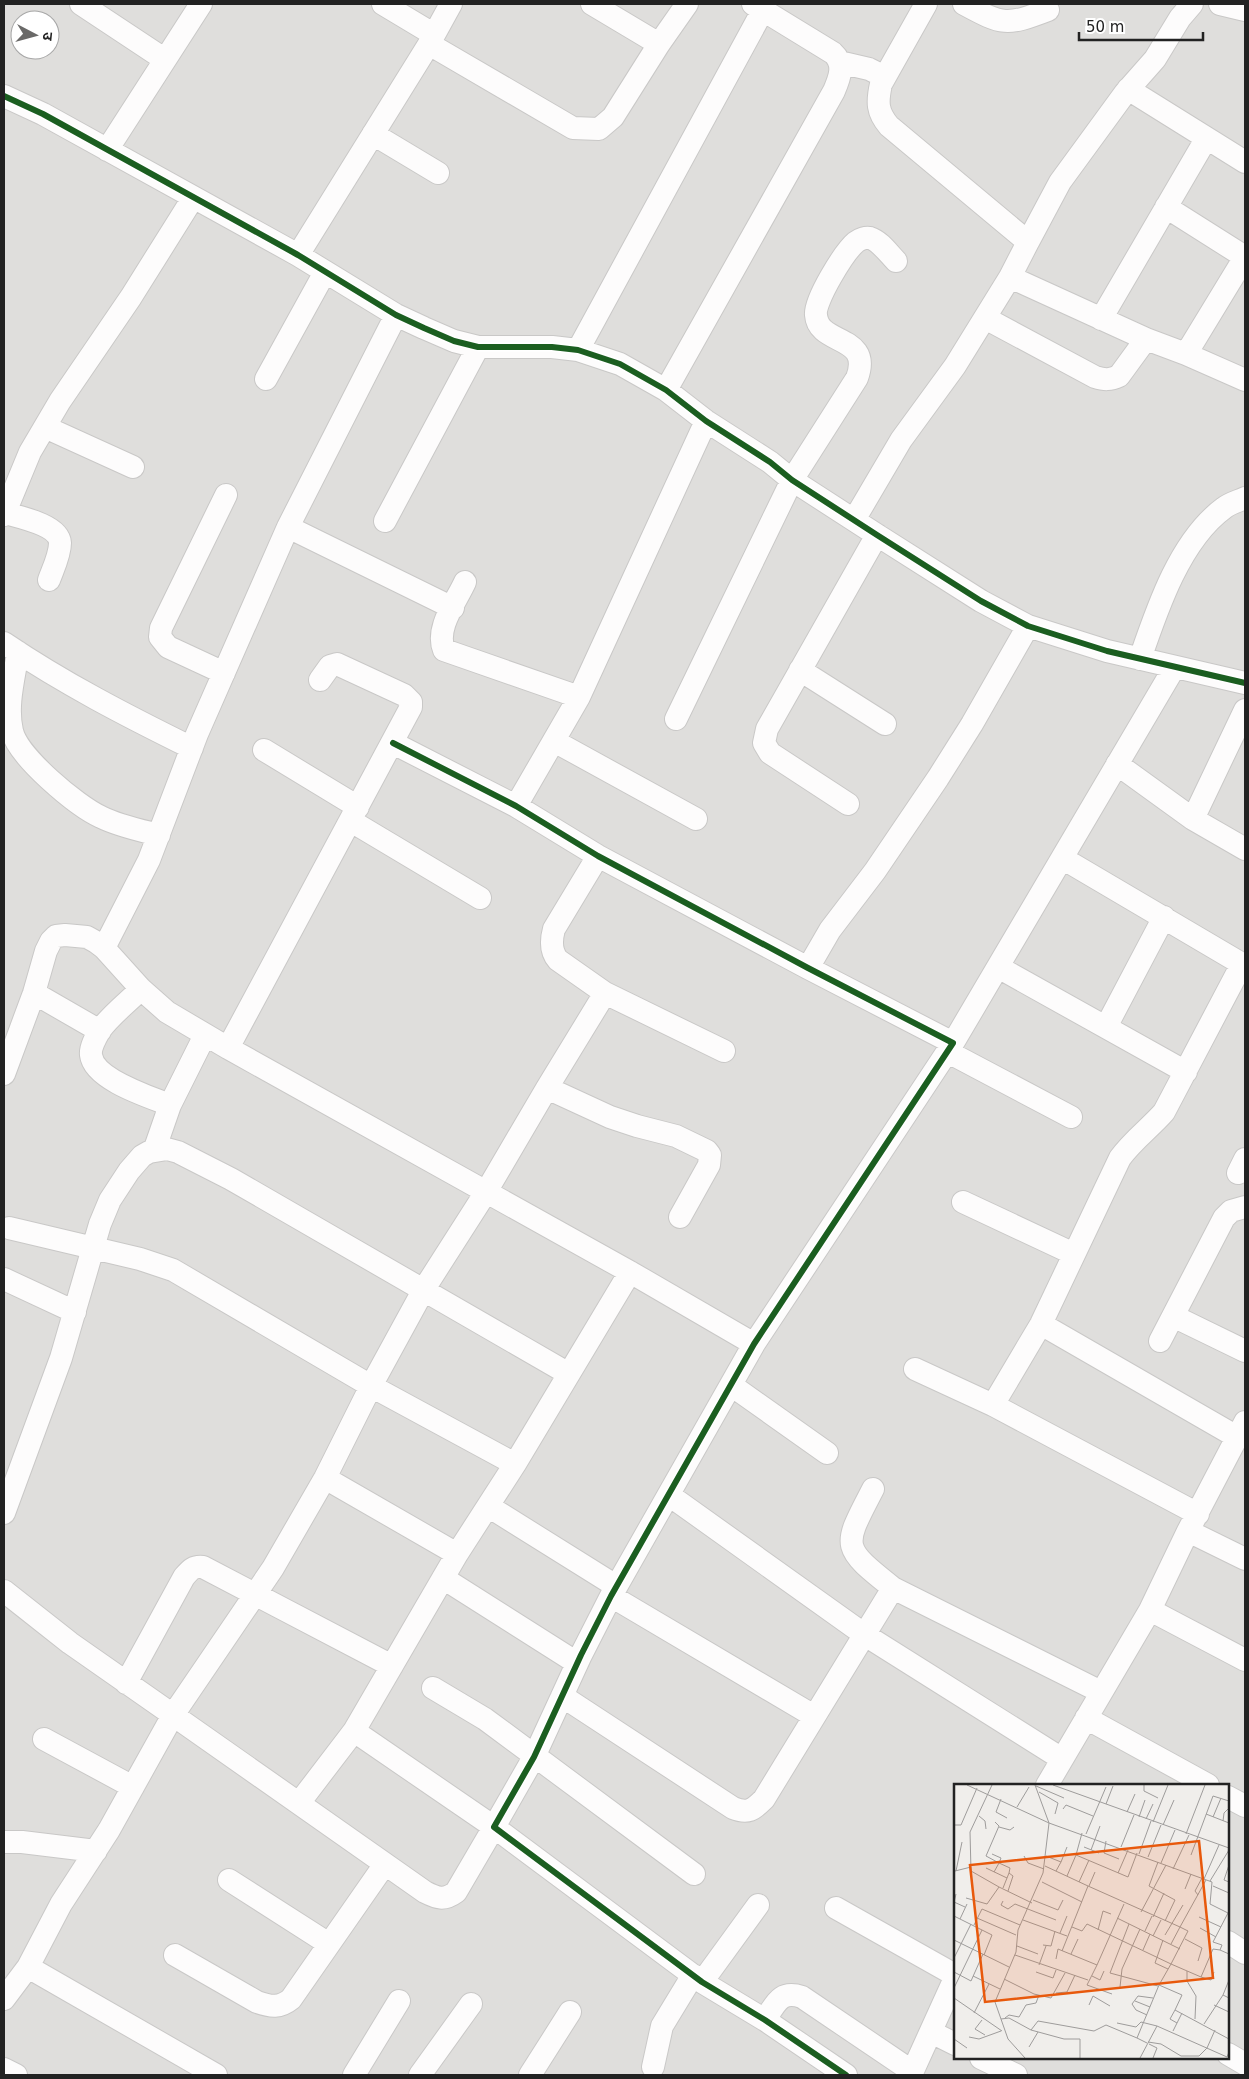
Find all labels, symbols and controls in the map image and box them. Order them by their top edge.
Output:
north arrow [10,10,60,60]
scale bar [1079,10,1203,42]
text: 50 m [1086,18,1124,36]
text: उ [39,31,56,42]
inset map [954,1784,1229,2059]

